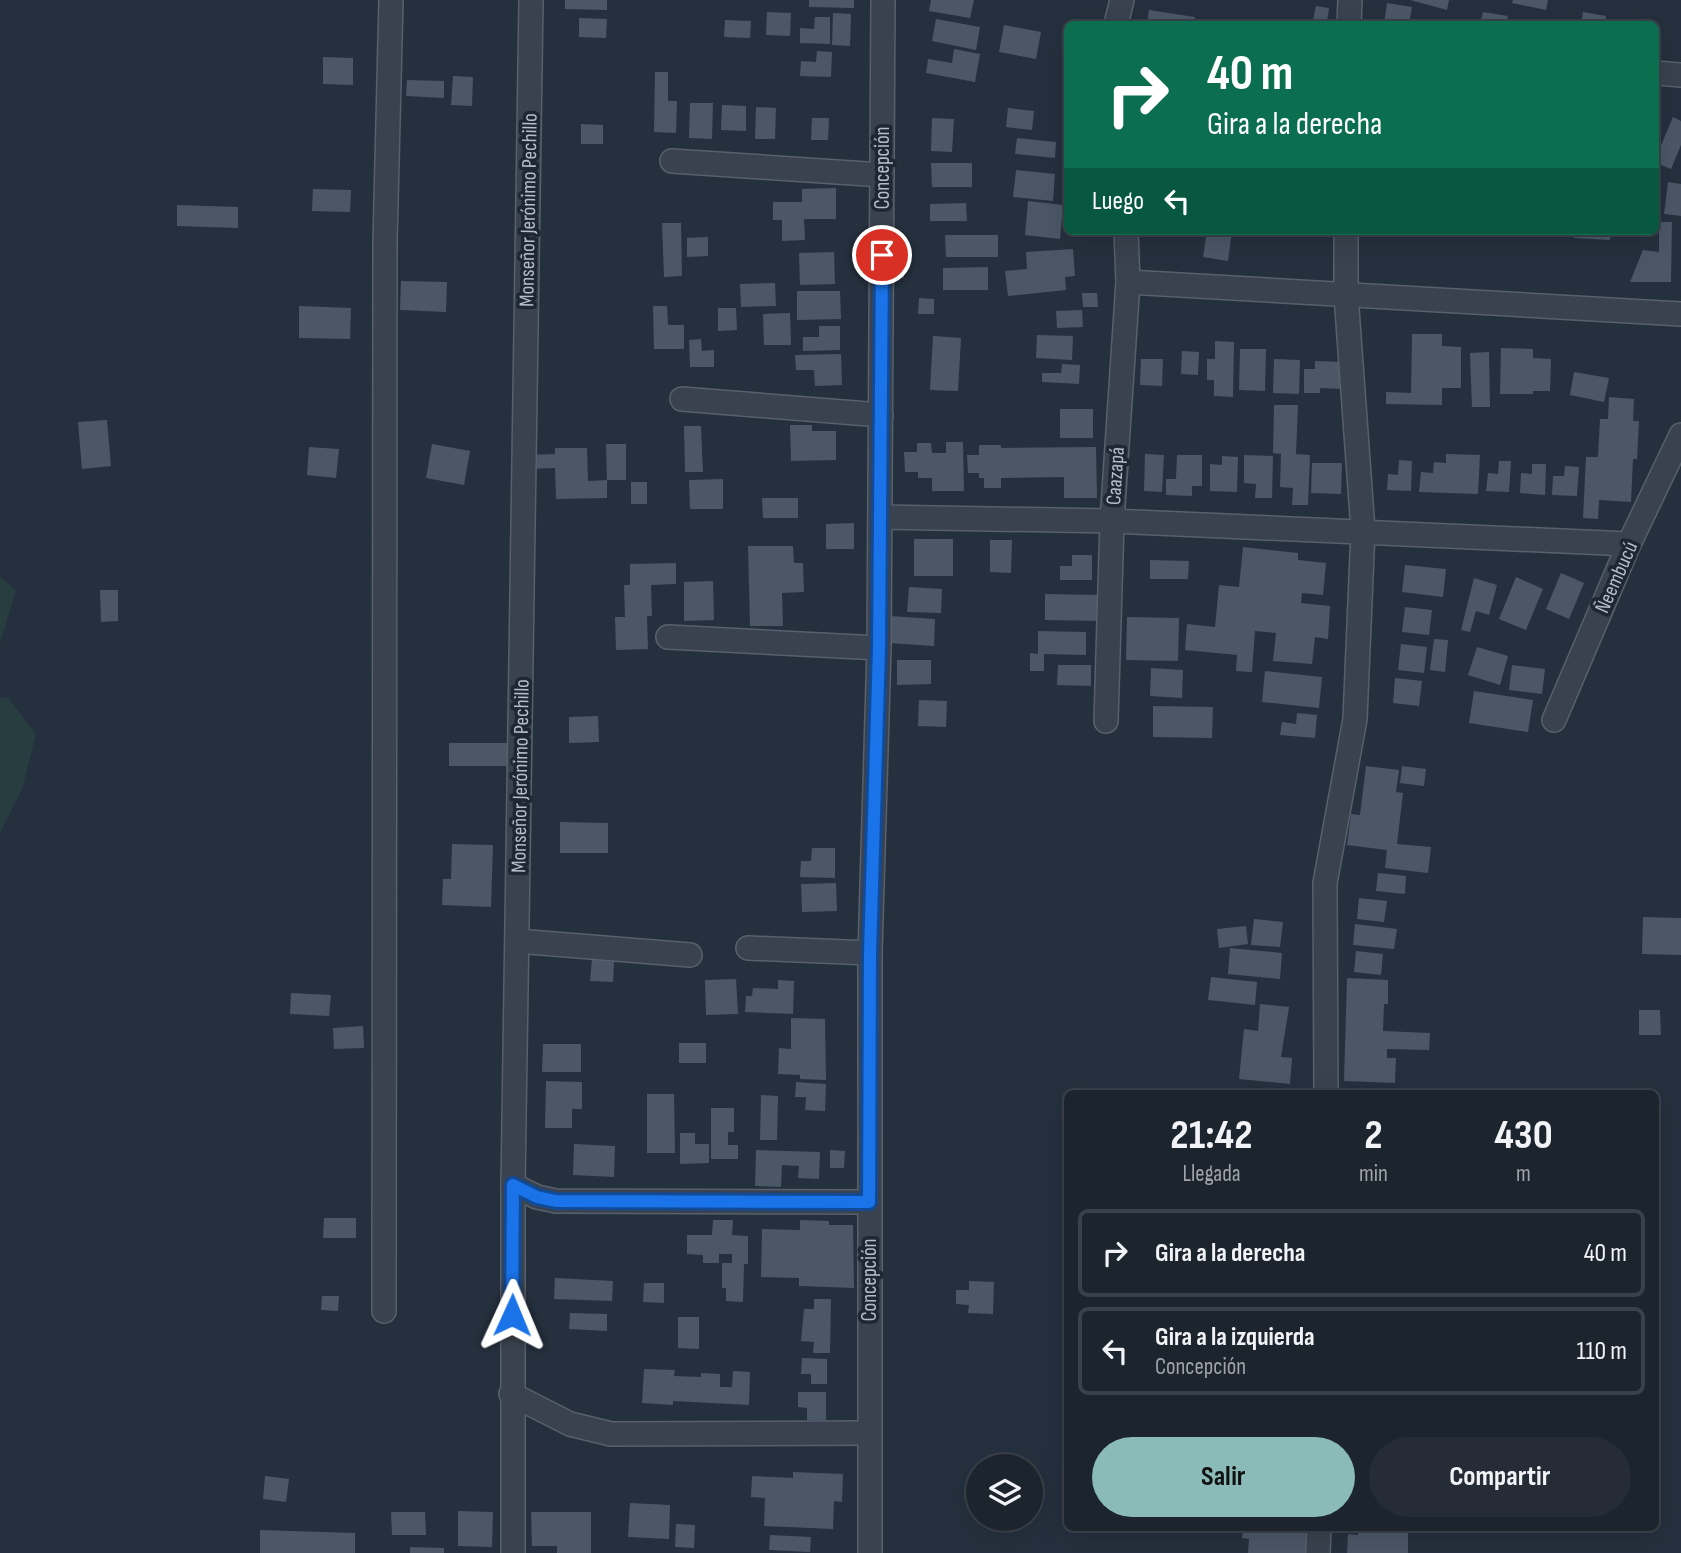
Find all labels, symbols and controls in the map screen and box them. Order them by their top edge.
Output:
text: 40 m [1207,45,1293,104]
icon: right [1092,49,1183,140]
text: Gira a la derecha [1207,105,1382,144]
street label: Monseñor Jerónimo Pechillo [514,113,543,307]
street label: Concepción [870,126,895,210]
icon: left [1158,182,1196,220]
text: Luego [1092,186,1144,217]
pin [852,225,912,285]
icon: arrive [863,236,901,274]
street label: Caazapá [1101,446,1130,506]
street label: Ñeembucú [1590,538,1643,617]
street label: Monseñor Jerónimo Pechillo [506,679,535,873]
text: 21:42 [1170,1110,1253,1161]
text: 2 [1364,1110,1383,1161]
text: 430 [1494,1110,1553,1161]
text: Llegada [1182,1160,1241,1188]
text: min [1359,1160,1388,1188]
text: m [1516,1160,1531,1188]
icon: right [1096,1234,1134,1272]
street label: Concepción [857,1238,882,1322]
text: Gira a la derecha [1155,1238,1305,1269]
text: 40 m [1584,1238,1627,1269]
position arrow [475,1278,549,1352]
text: Gira a la izquierda [1155,1322,1315,1353]
icon: left [1096,1332,1134,1370]
text: 110 m [1576,1336,1627,1367]
text: Concepción [1155,1353,1246,1381]
button: Salir [1092,1437,1355,1517]
button: Compartir [1369,1437,1631,1517]
map controls [966,1454,1043,1531]
button: layers [966,1454,1043,1531]

